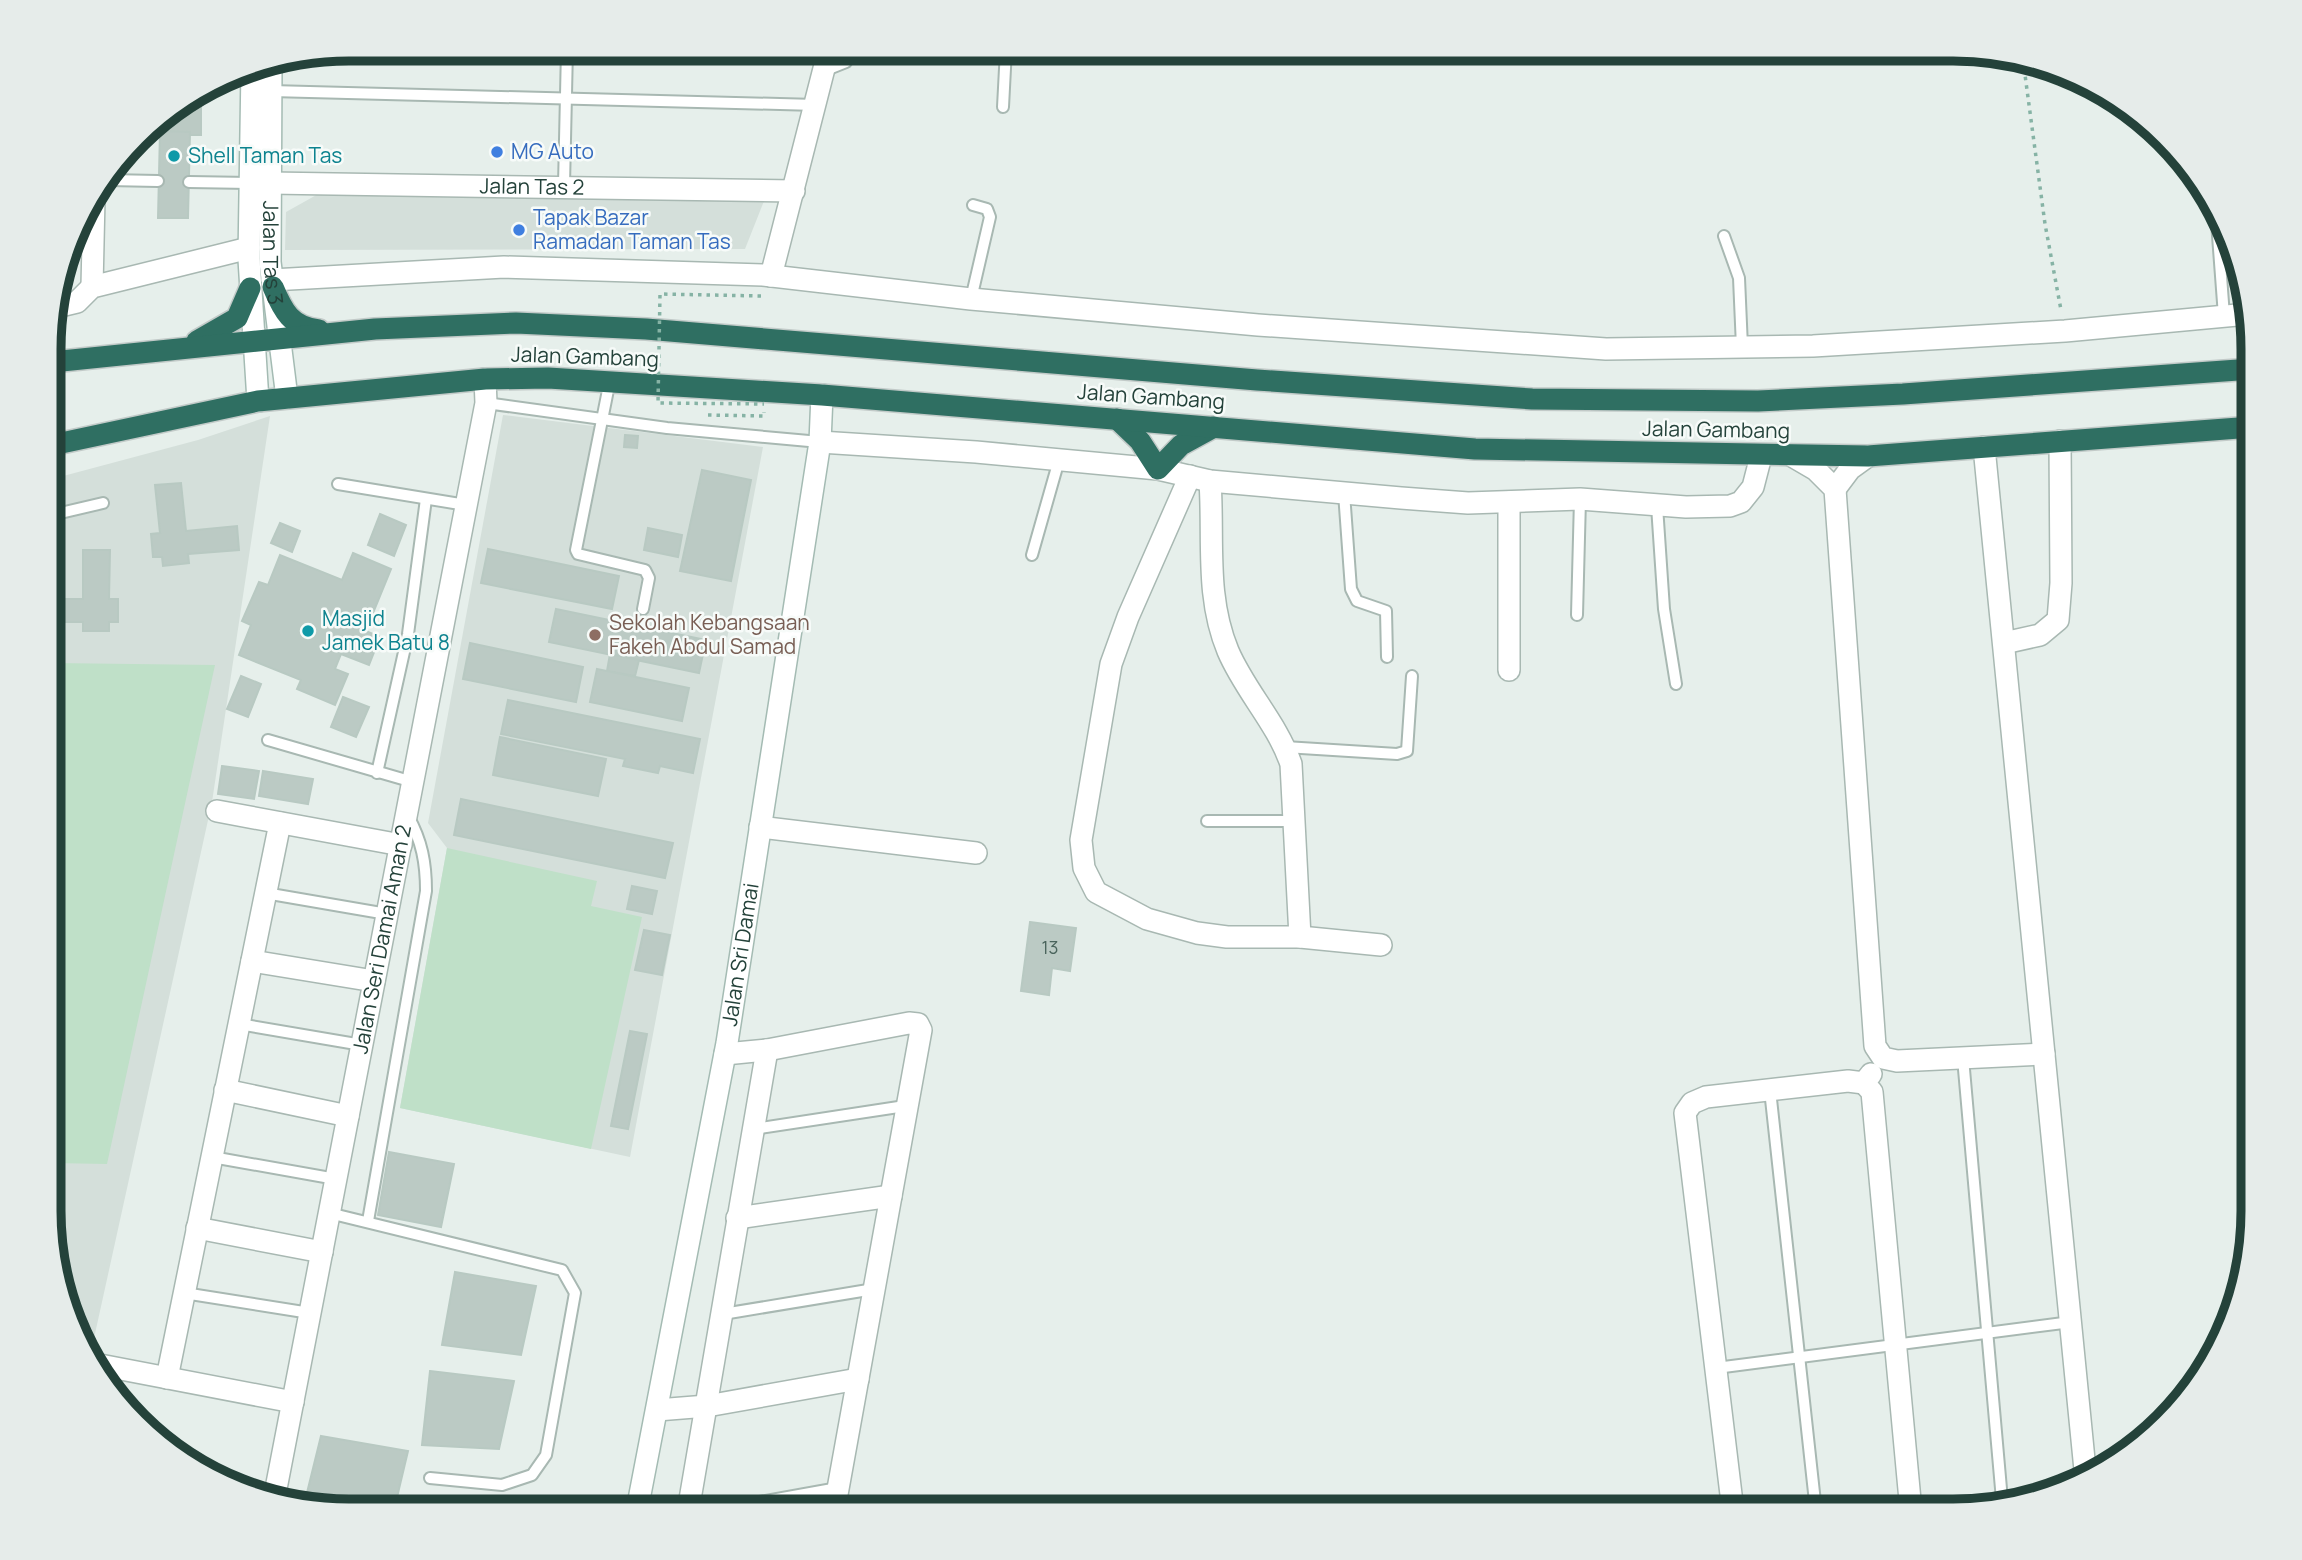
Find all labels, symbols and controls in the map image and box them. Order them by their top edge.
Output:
place label: MG Auto [511,137,594,165]
place label: Shell Taman Tas [188,141,342,169]
marker: MG Auto [489,144,505,160]
marker: Shell Taman Tas [166,148,182,164]
street label: Jalan Tas 2 [479,171,585,201]
street label: Jalan Tas 3 [257,201,290,306]
place label: Tapak Bazar Ramadan Taman Tas [533,203,731,255]
marker: Tapak Bazar Ramadan Taman Tas [511,222,527,238]
street label: Jalan Gambang [511,339,659,373]
street label: Jalan Gambang [1076,377,1226,415]
street label: Jalan Gambang [1642,414,1790,444]
place label: Masjid Jamek Batu 8 [322,604,450,656]
place label: Sekolah Kebangsaan Fakeh Abdul Samad [609,608,810,660]
marker: Masjid Jamek Batu 8 [300,623,316,639]
marker: Sekolah Kebangsaan Fakeh Abdul Samad [587,627,603,643]
street label: Jalan Seri Damai Aman 2 [345,822,417,1056]
street label: Jalan Sri Damai [715,881,765,1028]
house number: 13 [1042,935,1058,959]

